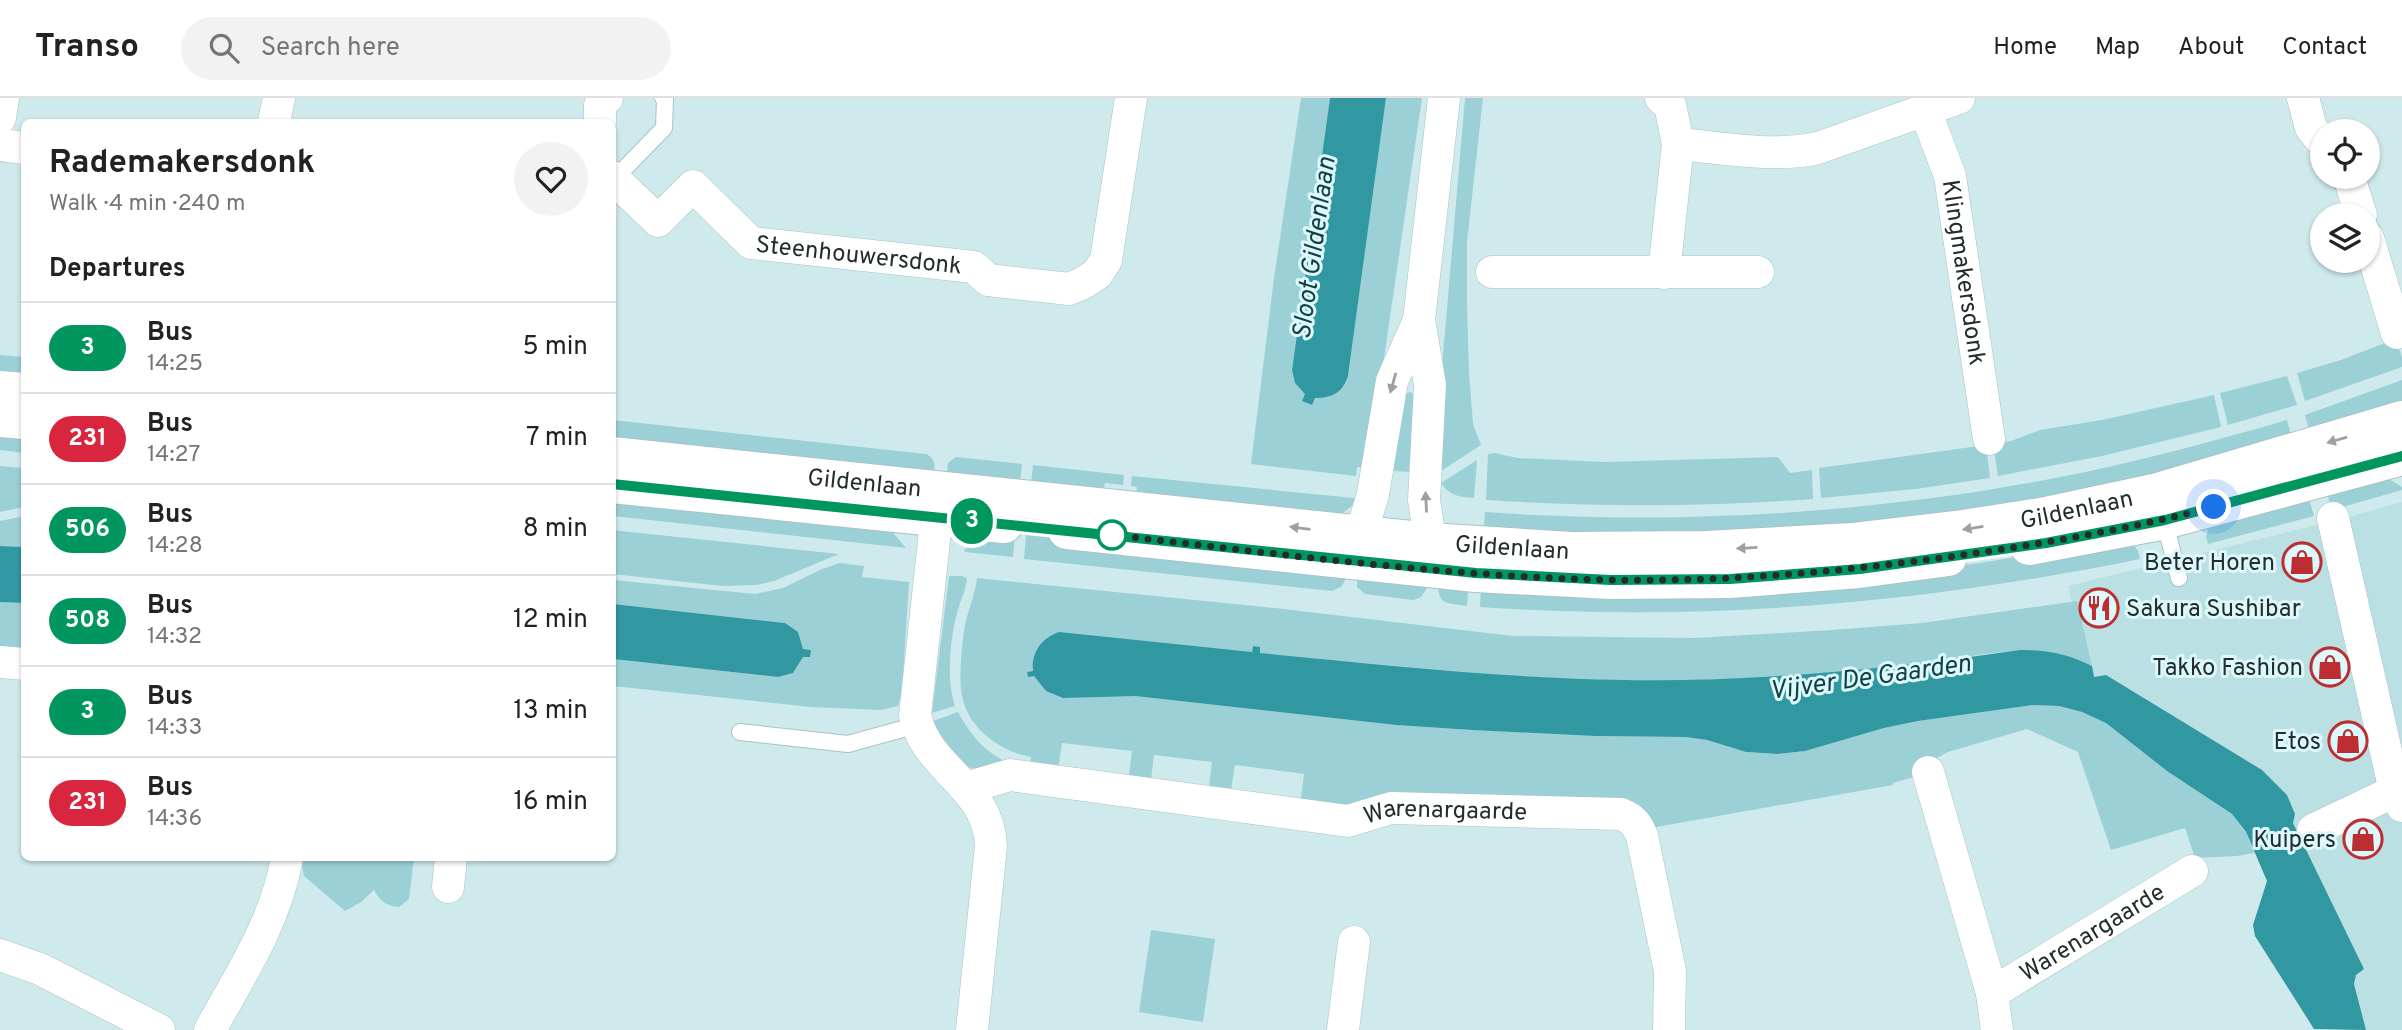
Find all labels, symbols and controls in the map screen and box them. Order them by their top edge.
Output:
search box [181,17,671,80]
text: Transo [35,27,139,69]
icon: search [205,29,243,67]
text: Search here [261,32,400,65]
text: Home [1993,33,2057,63]
text: Map [2095,33,2140,63]
text: About [2178,33,2244,63]
text: Contact [2282,33,2367,63]
map controls [2310,119,2380,273]
button: locate [2310,119,2380,189]
button: heart [514,142,588,216]
text: Rademakersdonk [49,143,315,185]
water label: Sloot Gildenlaan [1286,155,1345,342]
street label: Klingmakersdonk [1934,178,1991,367]
text: Walk · 4 min · 240 m [49,190,245,219]
button: layers [2310,203,2380,273]
street label: Steenhouwersdonk [754,231,963,283]
text: Departures [49,253,186,286]
text: Bus [147,317,193,350]
text: 5 min [522,331,588,364]
text: 3 [80,333,95,363]
text: 14:25 [147,350,203,379]
one-way arrow [1388,373,1398,394]
text: Bus [147,408,193,441]
text: 7 min [526,422,588,455]
text: 231 [68,424,107,454]
one-way arrow [2326,435,2347,445]
text: 14:27 [147,441,200,470]
street label: Gildenlaan [806,464,923,505]
street label: Gildenlaan [2018,485,2136,537]
your location [2196,489,2231,524]
one-way arrow [1420,491,1431,513]
line badge: 3 [949,498,995,544]
text: Bus [147,499,193,532]
text: 3 [965,506,979,536]
text: 8 min [523,513,588,546]
text: 506 [65,515,110,545]
unlabelled marker [1097,520,1127,550]
one-way arrow [1289,522,1311,533]
one-way arrow [1962,523,1984,534]
street label: Gildenlaan [1454,531,1570,568]
text: 14:28 [147,532,203,561]
shop icon: Beter Horen [2281,541,2323,583]
one-way arrow [1735,542,1757,553]
place label: Beter Horen [2144,549,2275,579]
restaurant icon: Sakura Sushibar [2078,587,2120,629]
text: Bus [147,590,193,623]
place label: Sakura Sushibar [2126,595,2301,625]
text: 12 min [513,604,588,637]
text: 508 [65,606,110,636]
text: 14:32 [147,623,202,652]
shop icon: Takko Fashion [2309,646,2351,688]
water label: Vijver De Gaarden [1767,648,1973,709]
place label: Takko Fashion [2152,654,2303,684]
text: Bus [147,681,193,714]
text: 13 min [513,695,588,728]
text: 3 [80,697,95,727]
text: 14:33 [147,714,202,743]
shop icon: Etos [2327,720,2369,762]
place label: Etos [2274,728,2321,758]
text: Bus [147,772,193,805]
text: 16 min [513,786,588,819]
text: 231 [68,788,107,818]
street label: Warenargaarde [1360,794,1528,832]
text: 14:36 [147,805,202,834]
shop icon: Kuipers [2342,818,2384,860]
place label: Kuipers [2253,826,2336,856]
street label: Warenargaarde [2015,878,2171,989]

